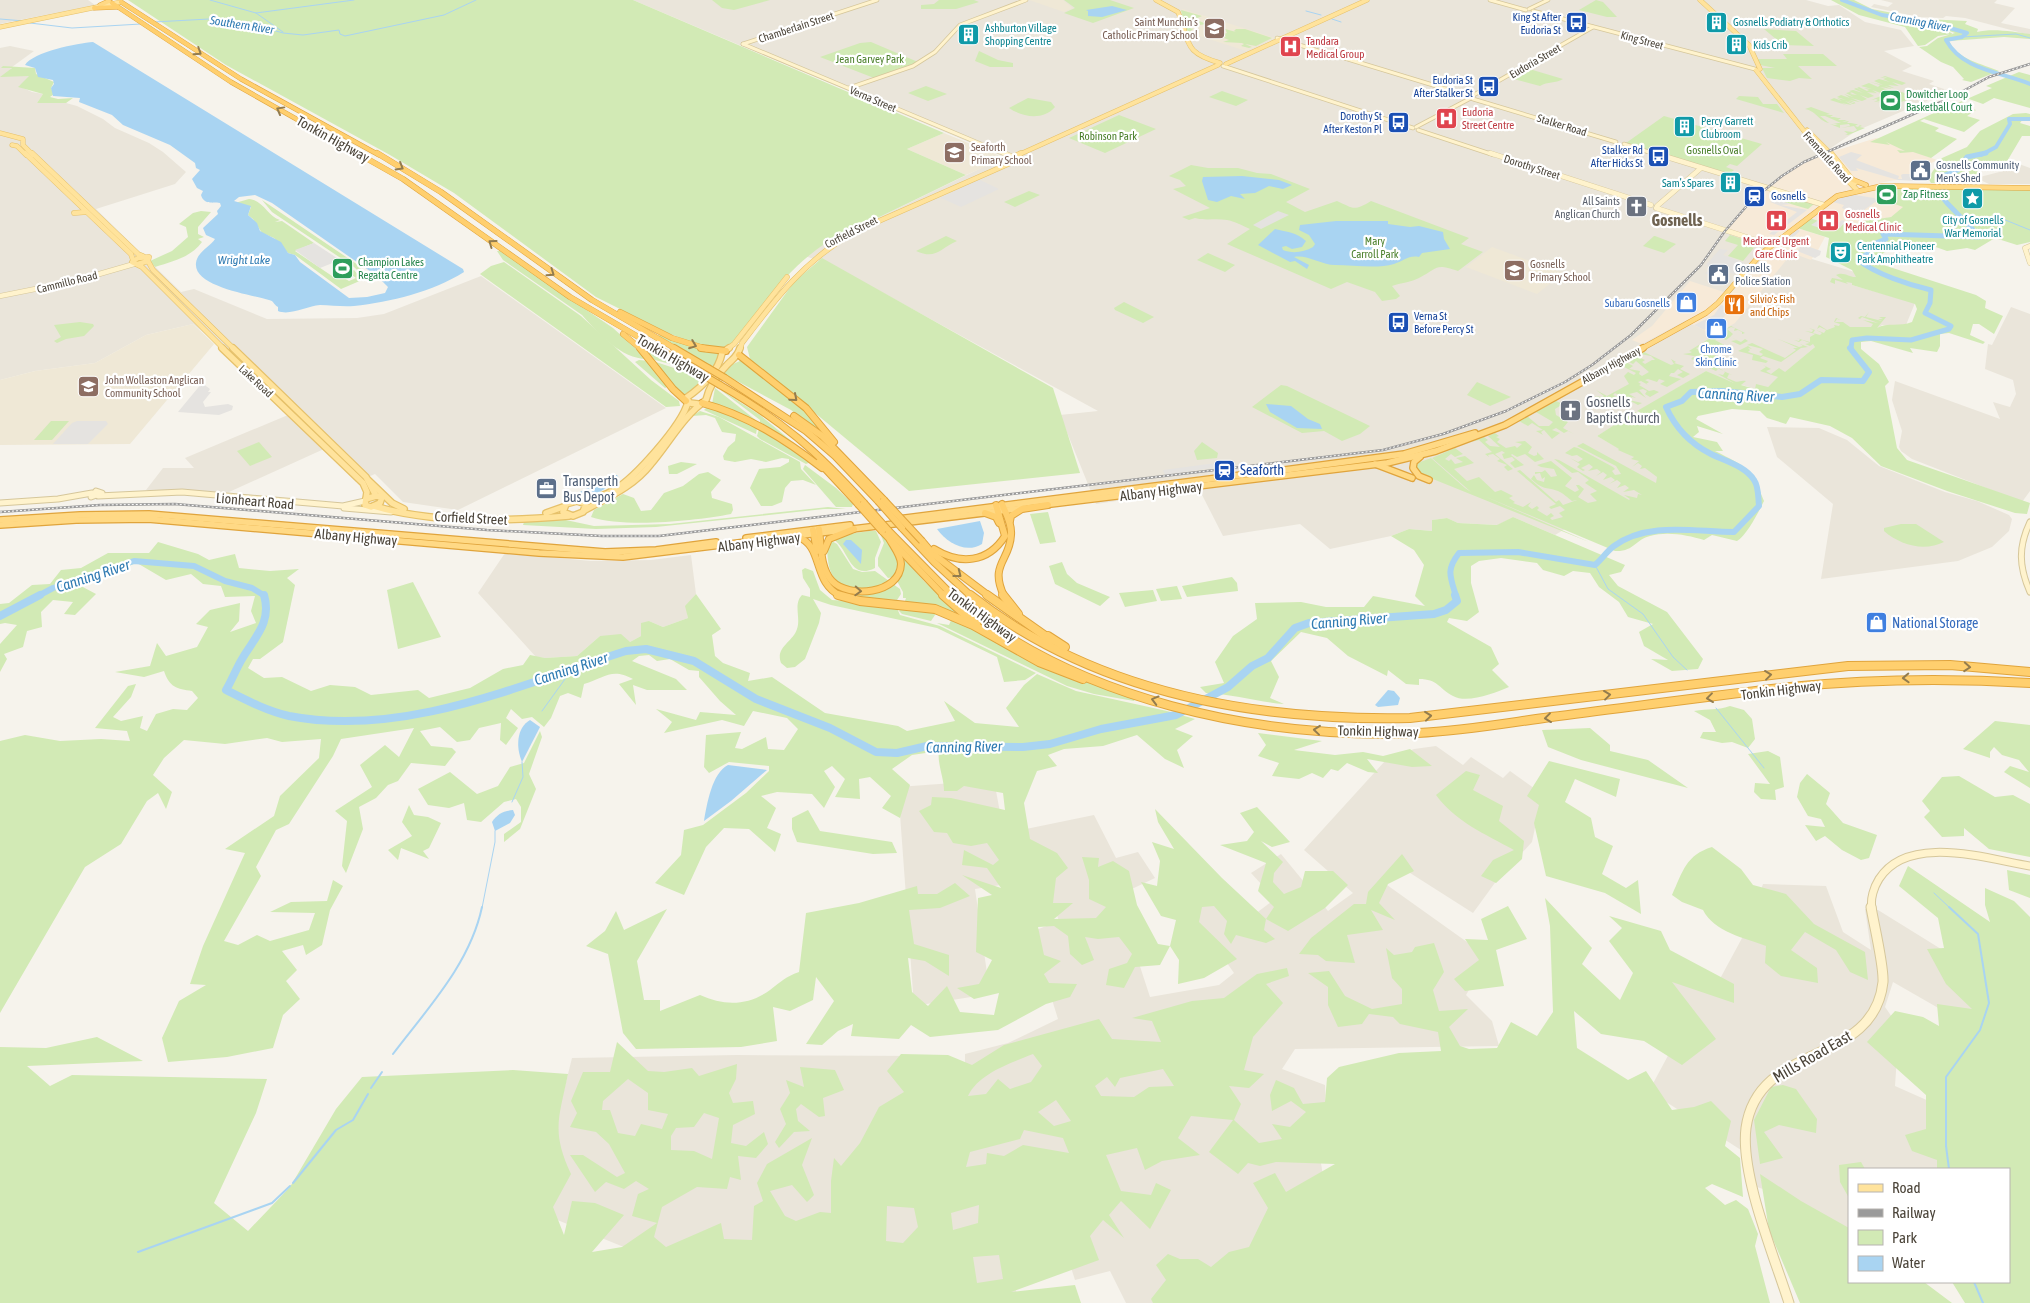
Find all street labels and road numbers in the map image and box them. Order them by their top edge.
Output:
street label: Chamberlain Street [757,9,835,45]
street label: King Street [1619,29,1665,51]
street label: Eudoria Street [1507,42,1563,80]
street label: Verna Street [848,84,898,114]
street label: Tonkin Highway [294,112,372,166]
street label: Stalker Road [1536,112,1588,138]
street label: Fremantle Road [1801,129,1853,185]
street label: Dorothy Street [1502,152,1562,182]
street label: Corfield Street [823,214,879,250]
street label: Cammillo Road [36,269,98,295]
street label: Tonkin Highway [634,331,712,385]
street label: Albany Highway [1580,344,1643,386]
street label: Lake Road [237,362,275,400]
street label: Albany Highway [1119,478,1203,504]
street label: Lionheart Road [215,490,295,512]
street label: Corfield Street [434,508,508,528]
street label: Albany Highway [314,525,398,549]
street label: Albany Highway [717,529,801,555]
street label: Tonkin Highway [945,585,1020,645]
street label: Tonkin Highway [1740,677,1822,703]
street label: Tonkin Highway [1337,722,1419,740]
street label: Mills Road East [1769,1026,1855,1086]

